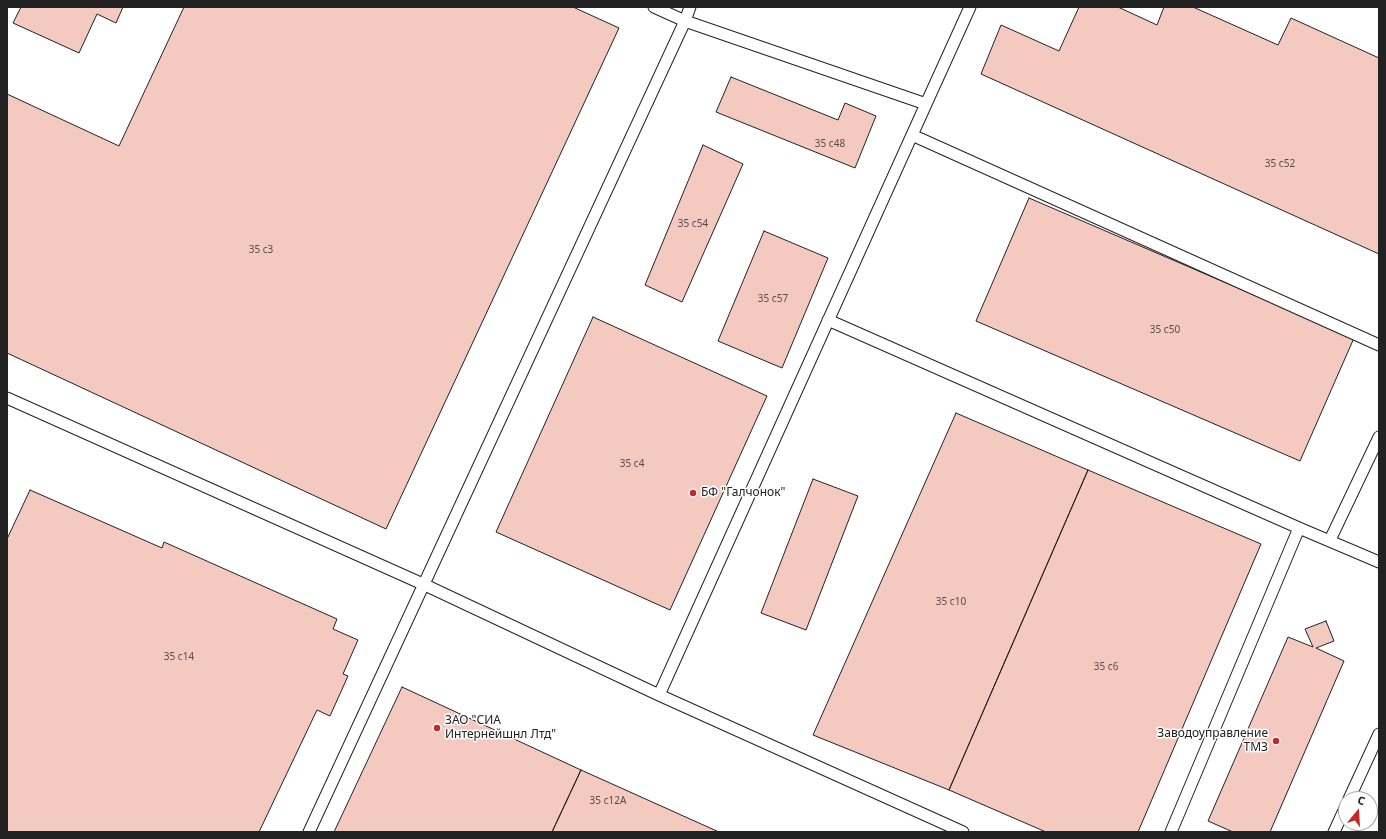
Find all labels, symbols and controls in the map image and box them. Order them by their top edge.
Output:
house number: 35 с48 [815,138,845,150]
house number: 35 с52 [1265,158,1295,170]
house number: 35 с54 [678,218,708,230]
house number: 35 c3 [249,244,273,256]
house number: 35 с57 [758,293,788,305]
house number: 35 с50 [1150,324,1180,336]
house number: 35 с4 [620,458,644,470]
place label: БФ "Галчонок" [701,486,785,500]
marker: БФ "Галчонок" [688,488,698,498]
house number: 35 с10 [936,596,966,608]
house number: 35 с14 [164,651,194,663]
house number: 35 с6 [1094,661,1118,673]
place label: ЗАО "СИА Интернейшнл Лтд" [445,714,556,742]
marker: ЗАО "СИА Интернейшнл Лтд" [432,723,442,733]
place label: Заводоуправление ТМЗ [1157,727,1268,755]
marker: Заводоуправление ТМЗ [1271,736,1281,746]
north arrow [1338,791,1378,831]
text: С [1356,792,1367,808]
house number: 35 с12А [590,795,626,807]

